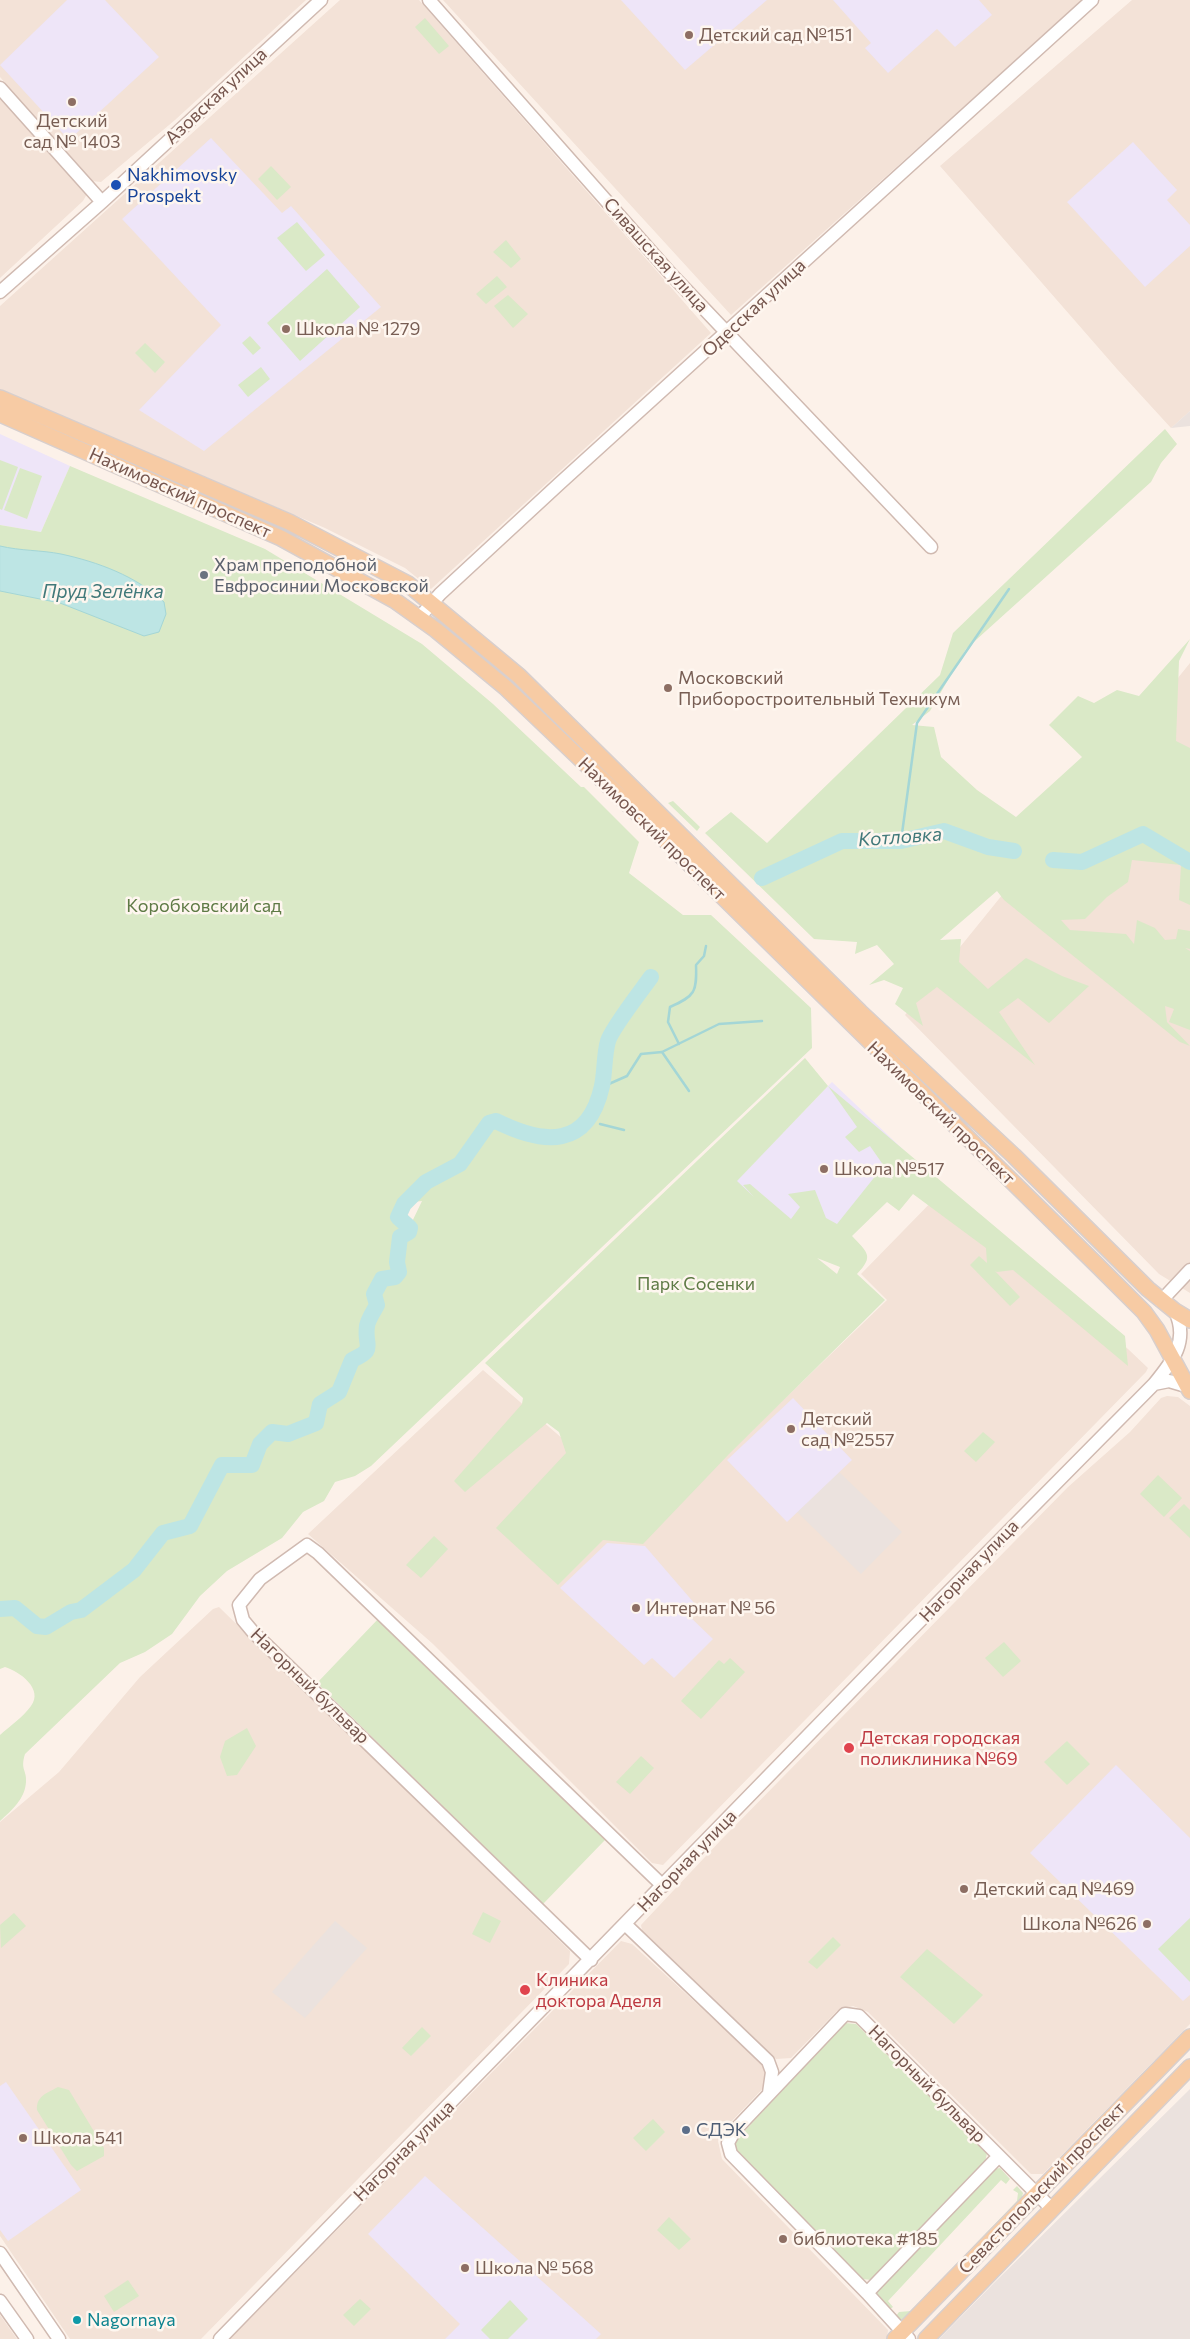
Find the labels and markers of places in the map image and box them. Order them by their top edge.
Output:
place label: Детский сад №151 [699,24,853,46]
marker: Детский сад №151 [683,29,695,41]
marker: Детский сад № 1403 [66,96,78,108]
place label: Детский сад № 1403 [23,110,121,152]
place label: Nakhimovsky Prospekt [127,164,237,206]
marker: Nakhimovsky Prospekt [109,178,123,192]
place label: Школа № 1279 [296,318,420,340]
marker: Школа № 1279 [280,323,292,335]
place label: Храм преподобной Евфросинии Московской [214,554,429,596]
marker: Храм преподобной Евфросинии Московской [198,569,210,581]
place label: Московский Приборостроительный Техникум [678,667,960,710]
marker: Московский Приборостроительный Техникум [662,682,674,694]
place label: Школа №517 [834,1158,944,1180]
marker: Школа №517 [818,1163,830,1175]
place label: Детский сад №2557 [801,1408,894,1450]
marker: Детский сад №2557 [785,1423,797,1435]
place label: Интернат № 56 [646,1597,775,1619]
marker: Интернат № 56 [630,1602,642,1614]
place label: Детская городская поликлиника №69 [860,1727,1020,1770]
marker: Детская городская поликлиника №69 [842,1741,856,1755]
place label: Детский сад №469 [974,1878,1134,1900]
marker: Детский сад №469 [958,1883,970,1895]
place label: Школа №626 [1022,1913,1137,1935]
marker: Школа №626 [1141,1918,1153,1930]
place label: Клиника доктора Аделя [536,1969,662,2012]
marker: Клиника доктора Аделя [518,1983,532,1997]
place label: СДЭК [696,2119,747,2141]
marker: СДЭК [680,2124,692,2136]
place label: Школа 541 [33,2127,123,2149]
marker: Школа 541 [17,2132,29,2144]
place label: библиотека #185 [793,2228,938,2250]
marker: библиотека #185 [777,2233,789,2245]
place label: Школа № 568 [475,2257,594,2279]
marker: Школа № 568 [459,2262,471,2274]
place label: Nagornaya [87,2309,176,2331]
marker: Nagornaya [71,2314,83,2326]

